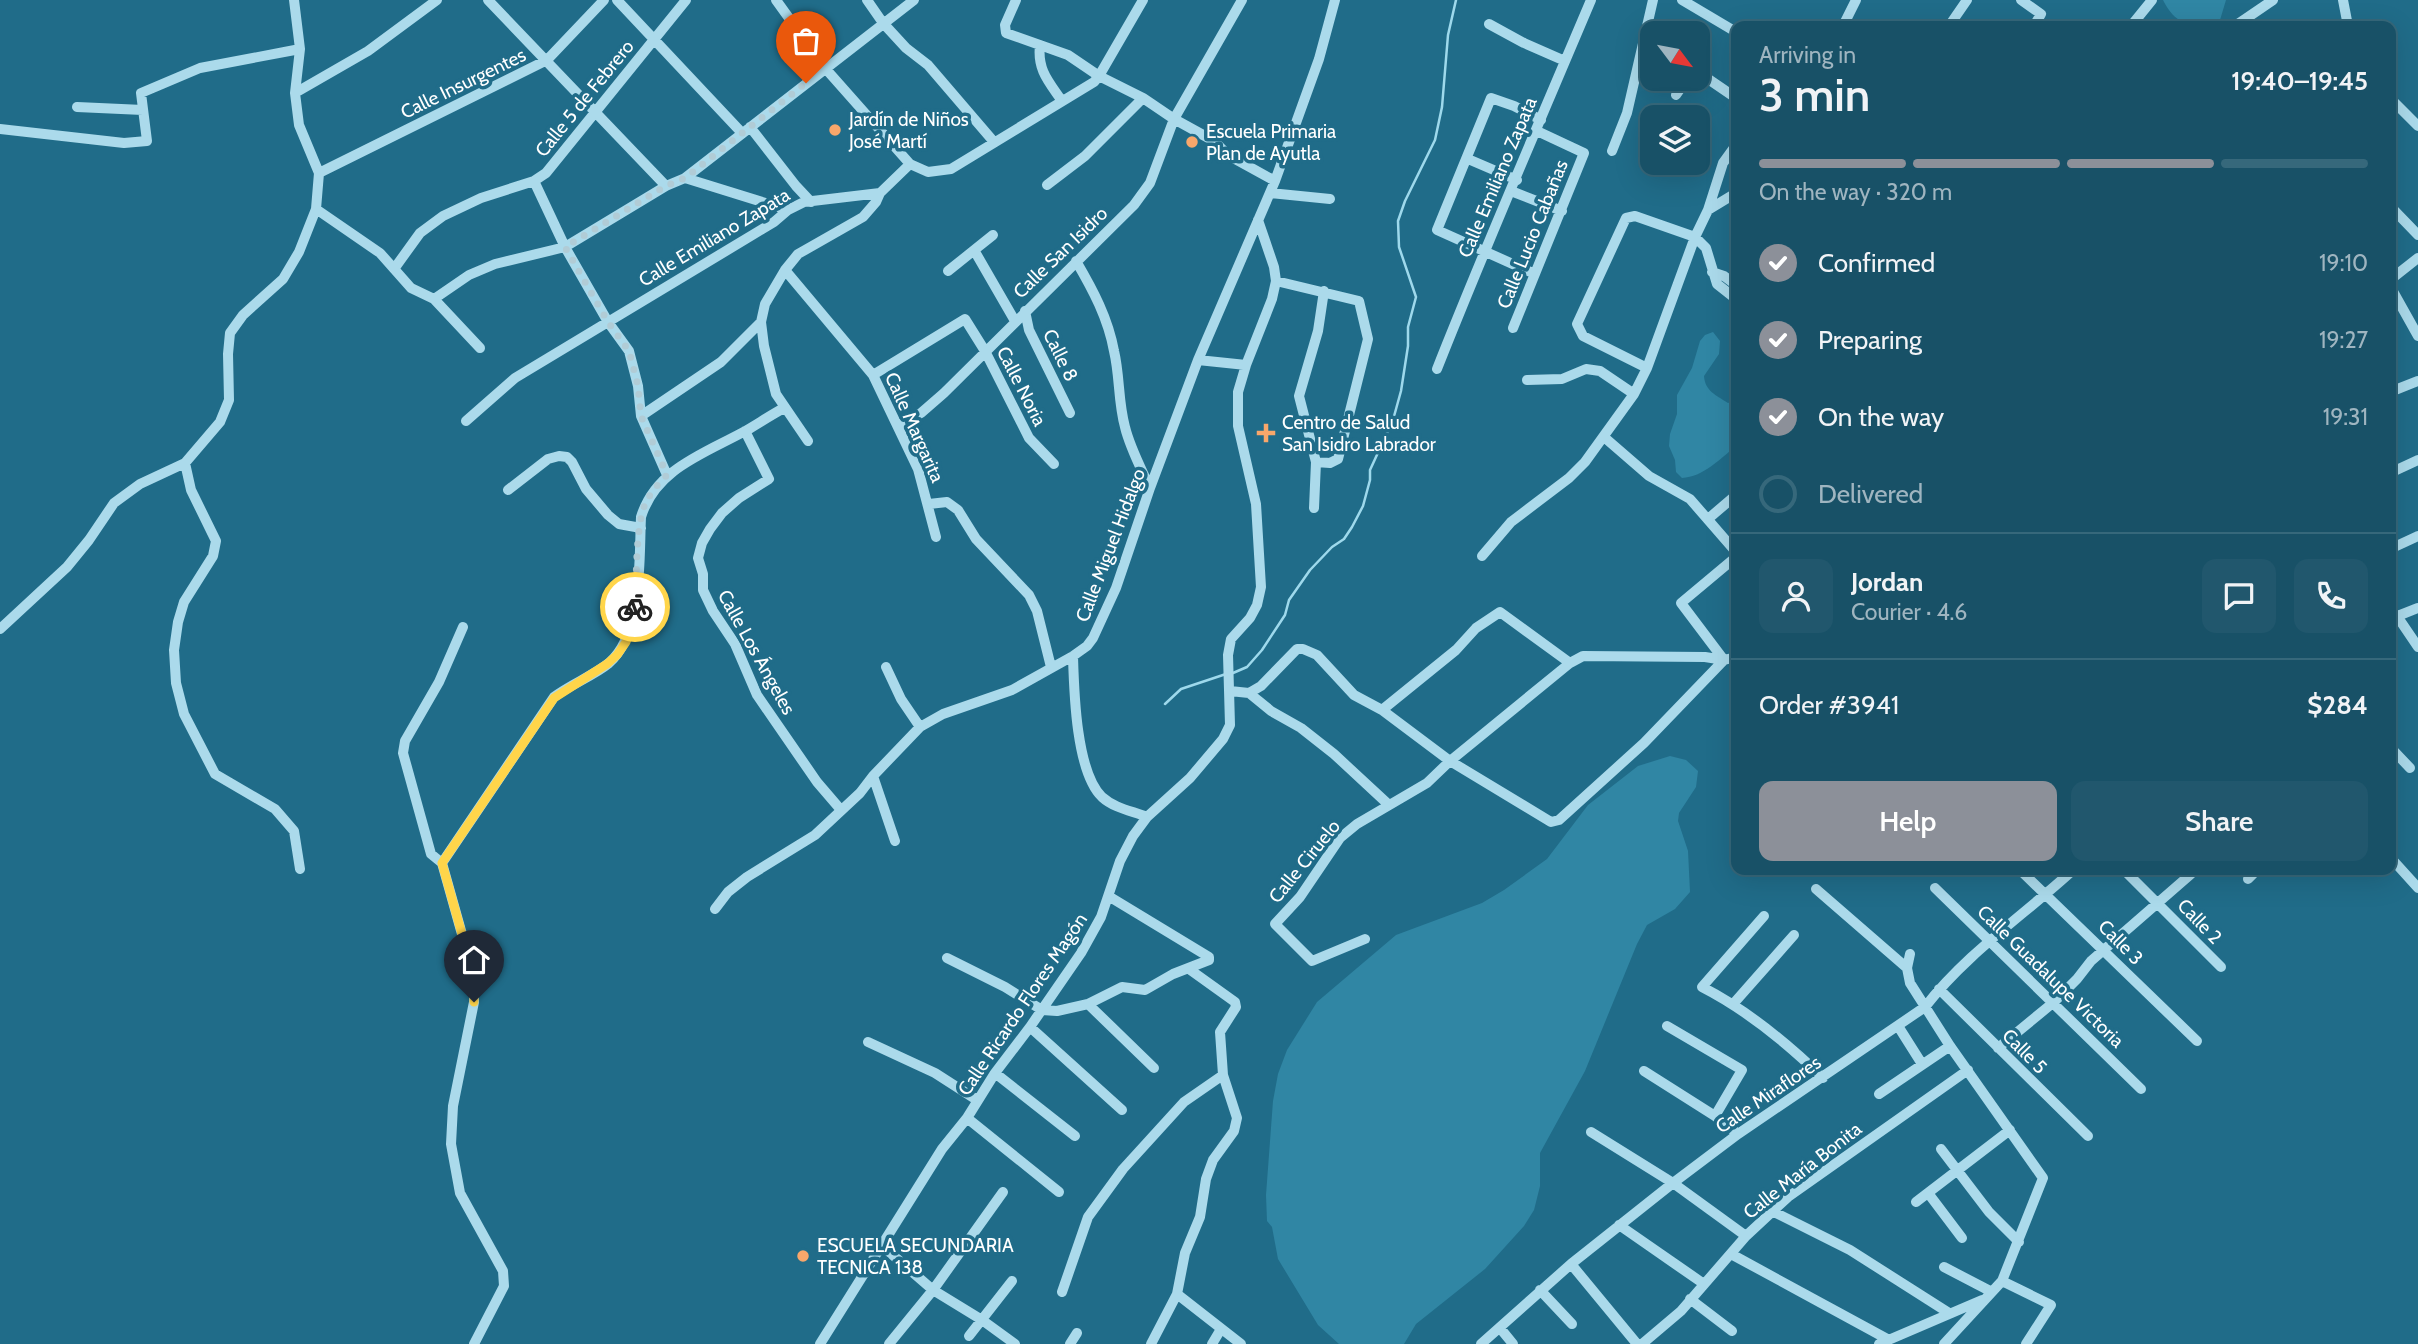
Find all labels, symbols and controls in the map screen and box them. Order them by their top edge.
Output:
pin [776,11,836,83]
north arrow [1640,21,1710,91]
map controls [1640,21,1710,175]
icon: bag [787,22,825,60]
street label: Calle 5 de Febrero [530,35,639,161]
text: Arriving in [1759,41,1856,69]
street label: Calle Insurgentes [397,43,530,124]
text: 19:40–19:45 [2231,65,2368,97]
text: 3 min [1759,67,1870,123]
street label: Calle Emiliano Zapata [1453,93,1542,261]
button: layers [1640,105,1710,175]
place label: Jardín de Niños José Martí [848,108,969,153]
place label: Escuela Primaria Plan de Ayutla [1206,120,1336,165]
marker: Jardín de Niños José Martí [827,122,843,138]
marker: Escuela Primaria Plan de Ayutla [1184,134,1200,150]
street label: Calle Lucio Cabañas [1492,156,1573,312]
text: On the way · 320 m [1759,178,1952,206]
street label: Calle Emiliano Zapata [635,183,794,292]
street label: Calle San Isidro [1008,202,1112,303]
icon: check [1759,244,1797,282]
text: Confirmed [1818,247,1935,279]
text: 19:10 [2319,249,2368,277]
icon: check [1759,321,1797,359]
text: Preparing [1818,324,1922,356]
street label: Calle 8 [1038,325,1083,385]
text: 19:27 [2319,326,2368,354]
street label: Calle Noria [992,343,1051,430]
street label: Calle Margarita [880,369,949,486]
icon: check [1759,398,1797,436]
text: On the way [1818,401,1944,433]
text: 19:31 [2323,403,2368,431]
place label: Centro de Salud San Isidro Labrador [1282,411,1436,456]
marker: Centro de Salud San Isidro Labrador [1256,423,1276,443]
street label: Calle Miguel Hidalgo [1071,465,1150,625]
text: Delivered [1818,478,1923,510]
button: person [1759,559,1833,633]
button: chat [2202,559,2276,633]
button: phone [2294,559,2368,633]
text: Jordan [1851,566,1923,598]
courier [600,572,670,642]
street label: Calle Los Ángeles [713,585,801,719]
icon: bike [616,588,654,626]
text: Courier · 4.6 [1851,598,1967,626]
text: Order #3941 [1759,689,1899,721]
text: $284 [2307,689,2368,721]
button: Help [1759,781,2057,861]
button: Share [2071,781,2368,861]
street label: Calle Ciruelo [1264,815,1345,908]
street label: Calle 2 [2173,894,2227,949]
street label: Calle Guadalupe Victoria [1972,900,2129,1052]
street label: Calle Ricardo Flores Magón [953,909,1092,1100]
street label: Calle 3 [2093,915,2148,970]
pin [444,930,504,1002]
icon: home [455,941,493,979]
street label: Calle 5 [1997,1024,2052,1079]
street label: Calle Miraflores [1711,1051,1826,1138]
street label: Calle María Bonita [1739,1117,1866,1224]
place label: ESCUELA SECUNDARIA TECNICA 138 [817,1234,1014,1279]
marker: ESCUELA SECUNDARIA TECNICA 138 [795,1248,811,1264]

